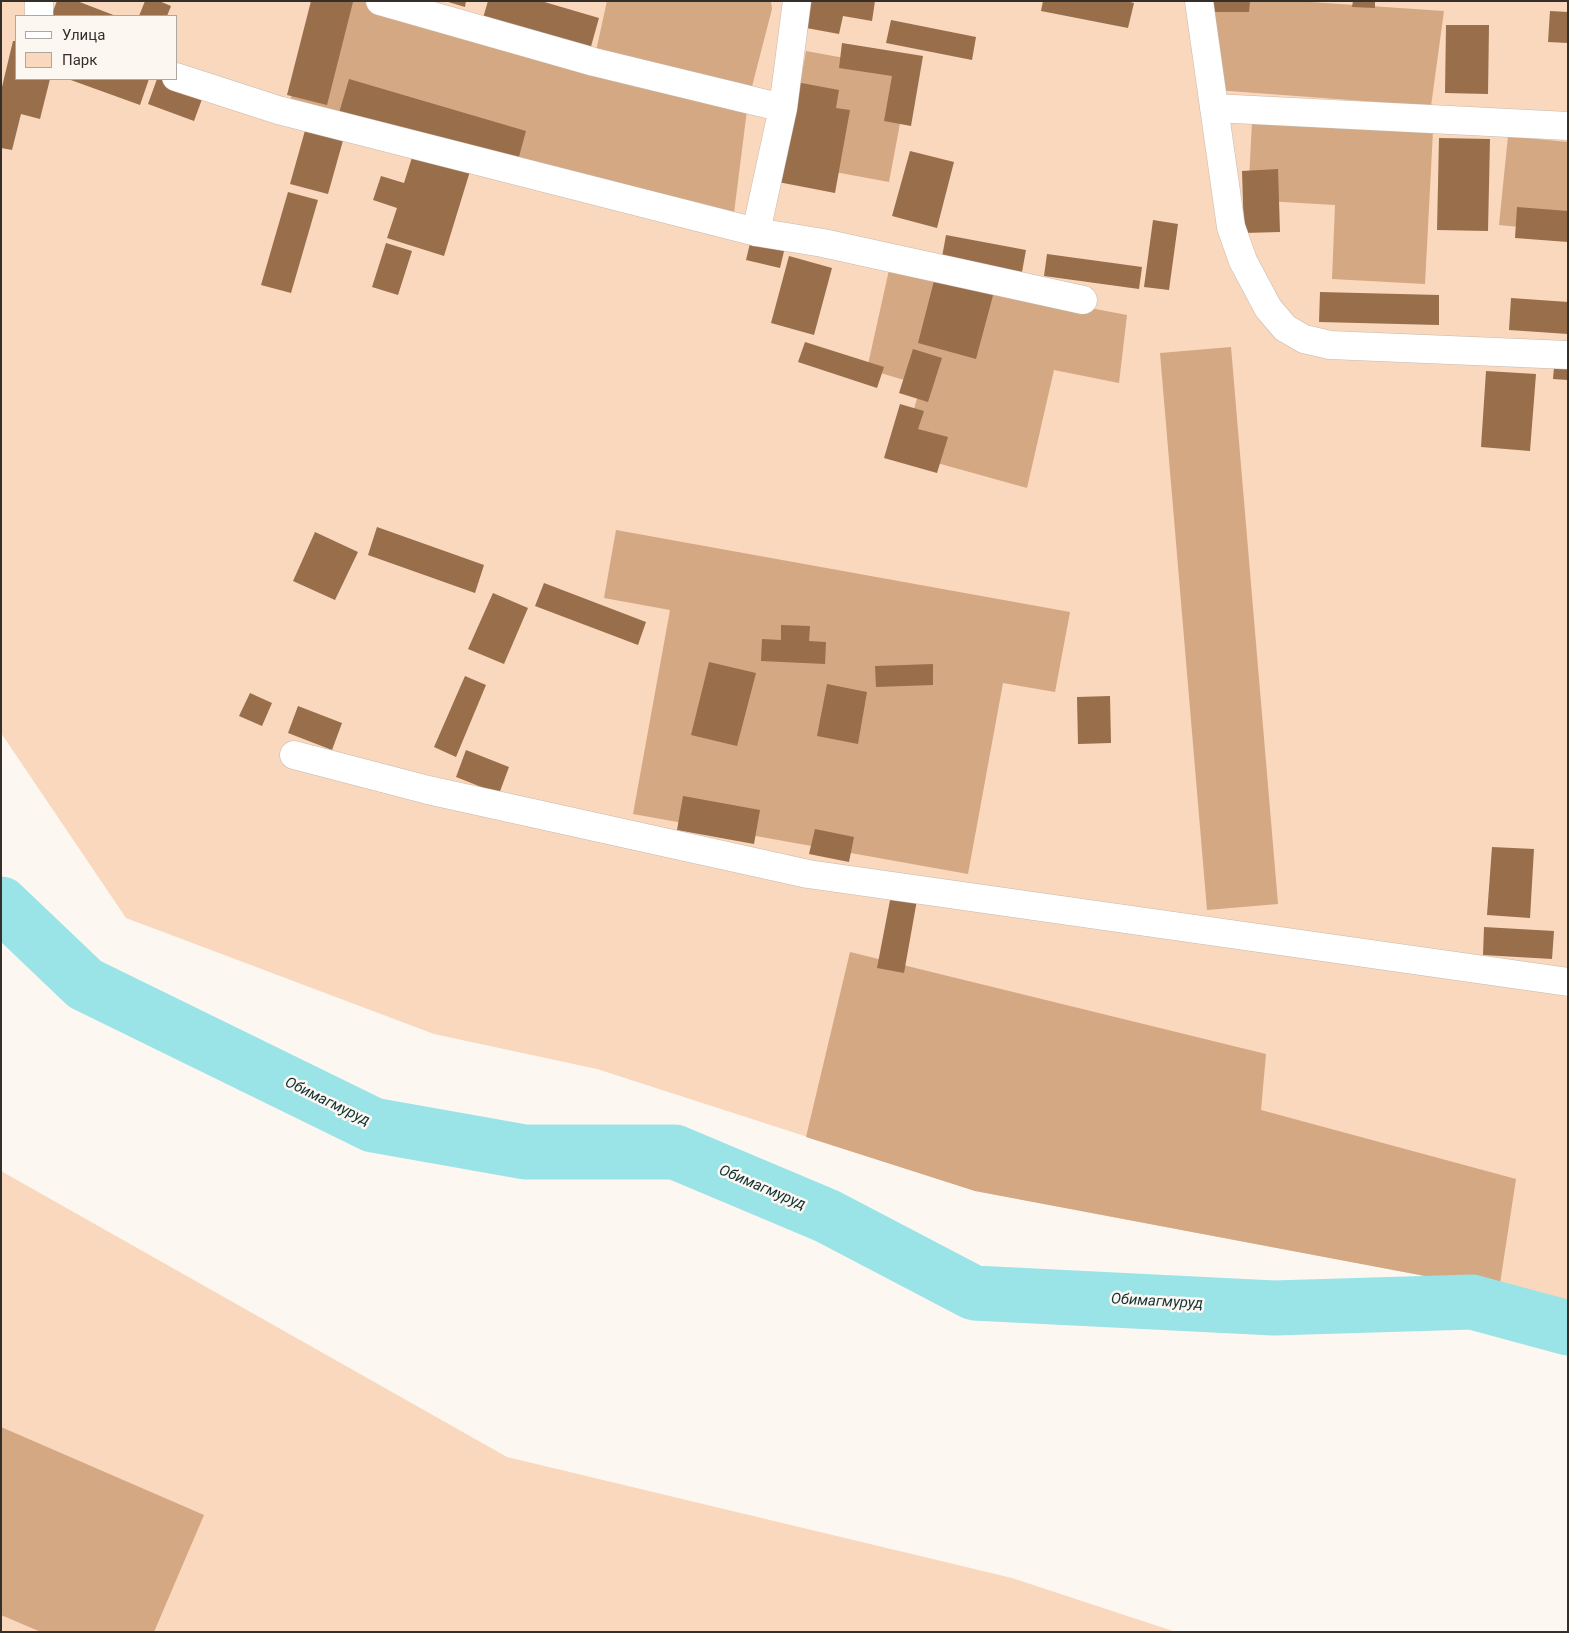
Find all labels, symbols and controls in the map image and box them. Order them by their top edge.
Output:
legend [15,15,178,80]
text: Улица [62,26,105,44]
text: Парк [62,51,97,69]
water label: Обимагмуруд [282,1074,372,1130]
water label: Обимагмуруд [716,1162,808,1214]
water label: Обимагмуруд [1111,1291,1203,1313]

